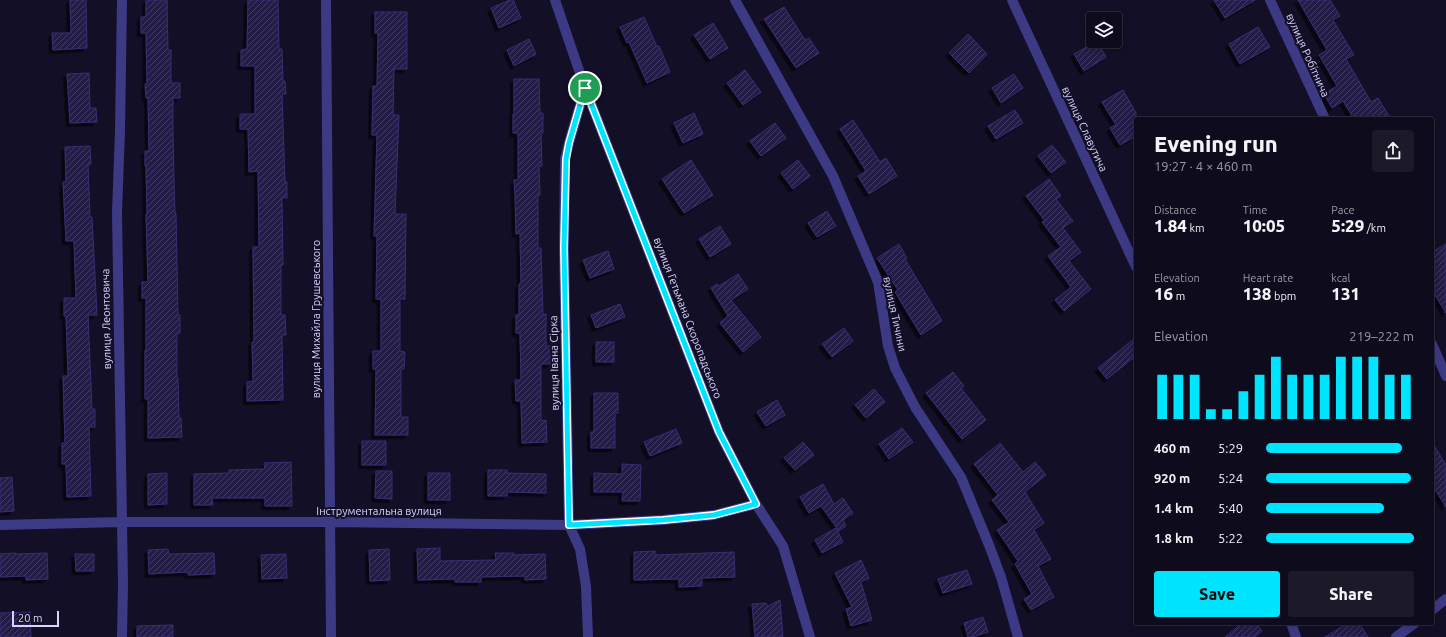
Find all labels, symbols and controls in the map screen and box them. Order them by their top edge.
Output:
street label: вулиця Робітнича [1284,11,1332,99]
map controls [1086,12,1122,48]
button: layers [1086,12,1122,48]
pin [568,71,602,105]
icon: arrive [574,77,596,99]
street label: вулиця Славутича [1060,85,1110,173]
button: share [1372,130,1414,172]
text: Evening run [1154,131,1278,156]
text: 19:27 · 4 × 460 m [1154,159,1253,173]
text: Distance [1154,204,1197,216]
text: Time [1243,204,1267,216]
text: Pace [1331,204,1355,216]
text: 1.84 [1154,216,1187,235]
text: 10:05 [1243,216,1285,235]
text: 5:29 [1331,216,1364,235]
text: km [1187,222,1205,234]
text: /km [1364,222,1386,234]
street label: вулиця Гетьмана Скоропадського [652,236,724,400]
street label: вулиця Михайла Грушевського [310,240,322,398]
street label: вулиця Леонтовича [99,268,113,370]
text: Elevation [1154,272,1200,284]
text: Heart rate [1243,272,1293,284]
text: kcal [1331,272,1350,284]
street label: вулиця Тичини [881,275,909,353]
text: 16 [1154,284,1173,303]
text: 138 [1243,284,1271,303]
text: 131 [1331,284,1360,303]
text: m [1173,290,1185,302]
text: bpm [1271,290,1296,302]
street label: вулиця Івана Сірка [547,315,561,411]
text: Elevation [1154,329,1208,343]
text: 219–222 m [1349,329,1414,343]
text: 460 m [1154,441,1190,455]
text: 5:29 [1218,441,1243,455]
text: 920 m [1154,471,1190,485]
text: 5:24 [1218,471,1243,485]
text: 1.4 km [1154,501,1193,515]
text: 5:40 [1218,501,1243,515]
street label: Інструментальна вулиця [316,505,442,517]
text: 1.8 km [1154,531,1193,545]
text: 5:22 [1218,531,1243,545]
button: Save [1154,571,1280,617]
button: Share [1288,571,1414,617]
scale bar [12,609,59,628]
text: 20 m [18,612,42,624]

